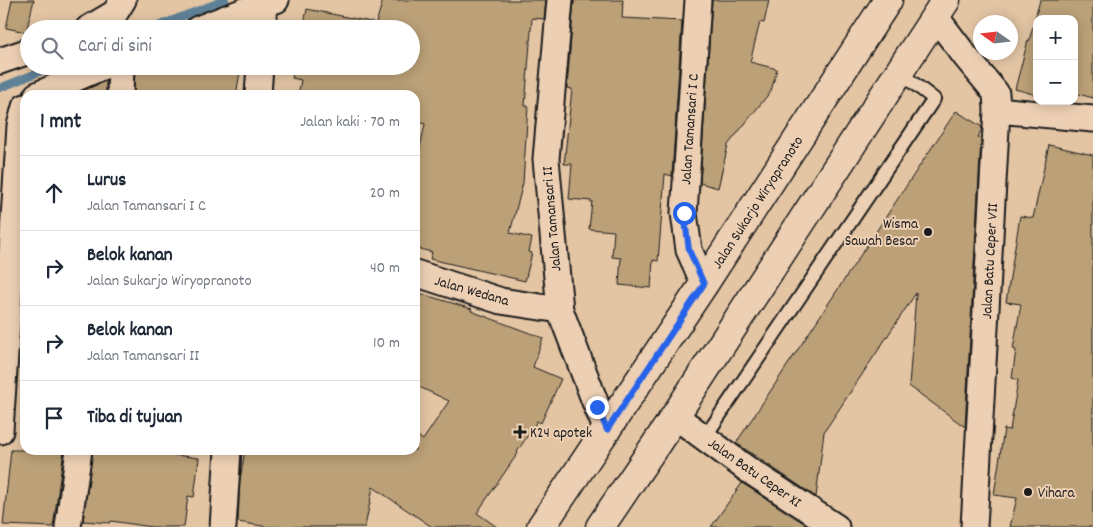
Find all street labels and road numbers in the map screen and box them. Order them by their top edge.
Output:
street label: Jalan Tamansari I C [676,73,706,185]
street label: Jalan Sukarjo Wiryopranoto [707,132,810,274]
street label: Jalan Tamansari II [537,165,569,272]
street label: Jalan Batu Ceper VII [977,202,1005,320]
street label: Jalan Wedana [432,271,512,313]
street label: Jalan Batu Ceper XI [703,433,805,514]

